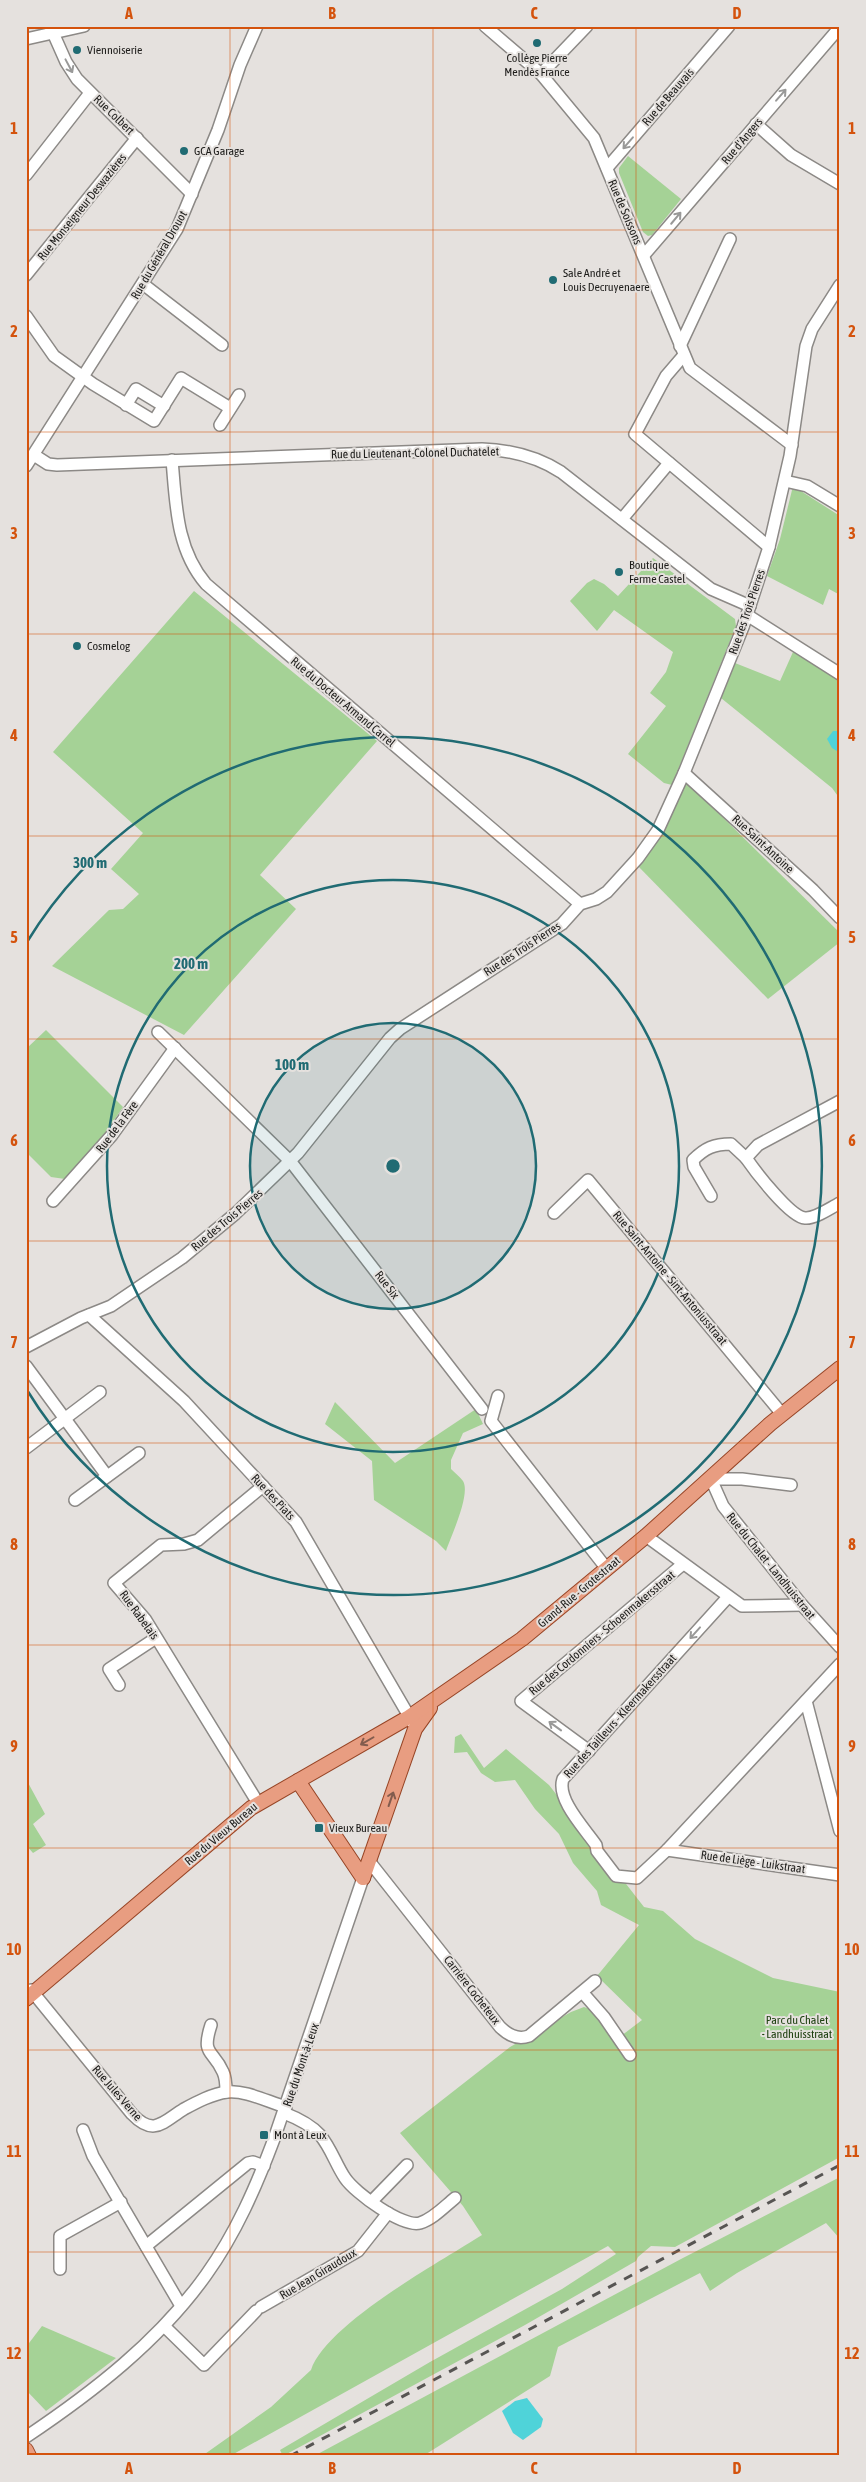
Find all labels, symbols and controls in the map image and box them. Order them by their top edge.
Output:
text: A [124,4,133,22]
text: B [328,4,336,22]
text: C [530,4,538,22]
text: D [733,4,742,22]
marker: Collège Pierre Mendès France [531,37,543,49]
place label: Viennoiserie [87,43,143,57]
marker: Viennoiserie [71,44,83,56]
place label: Collège Pierre Mendès France [504,51,570,79]
one-way arrow [64,58,74,72]
street label: Rue de Beauvais [639,65,697,129]
one-way arrow [775,88,787,101]
street label: Rue Colbert [91,92,138,138]
street label: Rue d'Angers [719,115,765,167]
text: 1 [10,119,18,137]
text: 1 [848,119,856,137]
one-way arrow [623,136,634,149]
place label: GCA Garage [194,144,244,158]
marker: GCA Garage [178,145,190,157]
street label: Rue Monseigneur Deswazières [35,151,129,263]
street label: Rue de Soissons [605,177,645,247]
street label: Rue du Général Drouot [128,208,190,302]
one-way arrow [670,212,681,225]
place label: Sale André et Louis Decruyenaere [563,266,650,294]
marker: Sale André et Louis Decruyenaere [547,274,559,286]
text: 2 [10,322,18,340]
text: 2 [848,322,856,340]
street label: Rue du Lieutenant-Colonel Duchatelet [331,445,500,461]
text: 3 [10,524,18,542]
text: 3 [848,524,856,542]
place label: Boutique Ferme Castel [629,558,686,586]
marker: Boutique Ferme Castel [613,566,625,578]
street label: Rue des Trois Pierres [726,568,768,656]
place label: Cosmelog [87,639,131,653]
marker: Cosmelog [71,640,83,652]
street label: Rue du Docteur Armand Carrel [288,654,399,750]
text: 4 [9,726,18,744]
text: 4 [847,726,856,744]
street label: Rue Saint-Antoine [729,812,797,876]
text: 300 m [73,854,107,871]
street label: Rue des Trois Pierres [481,919,563,979]
text: 5 [10,928,18,946]
text: 5 [848,928,856,946]
text: 200 m [174,955,208,972]
text: 100 m [275,1056,309,1073]
street label: Rue de la Fère [93,1098,141,1156]
text: 6 [10,1131,18,1149]
text: 6 [848,1131,856,1149]
centre of rings [384,1157,402,1175]
street label: Rue des Trois Pierres [188,1186,266,1254]
street label: Rue Saint-Antoine - Sint-Antoniusstraat [610,1208,731,1348]
street label: Rue Six [372,1268,402,1302]
text: 7 [10,1333,18,1351]
text: 7 [848,1333,856,1351]
street label: Rue des Piats [248,1471,298,1523]
street label: Rue du Chalet - Landhuisstraat [724,1510,819,1623]
text: 8 [10,1535,18,1553]
text: 8 [848,1535,856,1553]
street label: Grand-Rue - Grotestraat [535,1553,623,1631]
street label: Rue des Cordonniers - Schoenmakersstraat [526,1568,678,1698]
street label: Rue Rabelais [116,1588,162,1642]
one-way arrow [689,1627,701,1640]
street label: Rue des Tailleurs - Kleermakersstraat [561,1651,680,1781]
one-way arrow [548,1721,562,1731]
one-way arrow [360,1736,375,1746]
text: 9 [10,1737,18,1755]
text: 9 [848,1737,856,1755]
one-way arrow [387,1792,396,1808]
street label: Rue du Vieux Bureau [182,1800,260,1868]
place label: Vieux Bureau [329,1821,387,1835]
marker: Vieux Bureau [313,1822,325,1834]
street label: Rue de Liège - Luikstraat [700,1848,807,1876]
text: 10 [6,1940,22,1958]
text: 10 [844,1940,860,1958]
street label: Carrière Cocheteux [441,1953,503,2027]
park label: Parc du Chalet - Landhuisstraat [762,2013,833,2041]
street label: Rue du Mont-à-Leux [280,2021,322,2109]
street label: Rue Jules Verne [89,2062,145,2124]
place label: Mont à Leux [274,2128,327,2142]
marker: Mont à Leux [258,2129,270,2141]
text: 11 [6,2142,22,2160]
text: 11 [844,2142,860,2160]
street label: Rue Jean Giraudoux [277,2246,359,2302]
text: 12 [6,2344,22,2362]
text: 12 [844,2344,860,2362]
text: A [124,2459,133,2477]
text: B [328,2459,336,2477]
text: C [530,2459,538,2477]
text: D [733,2459,742,2477]

